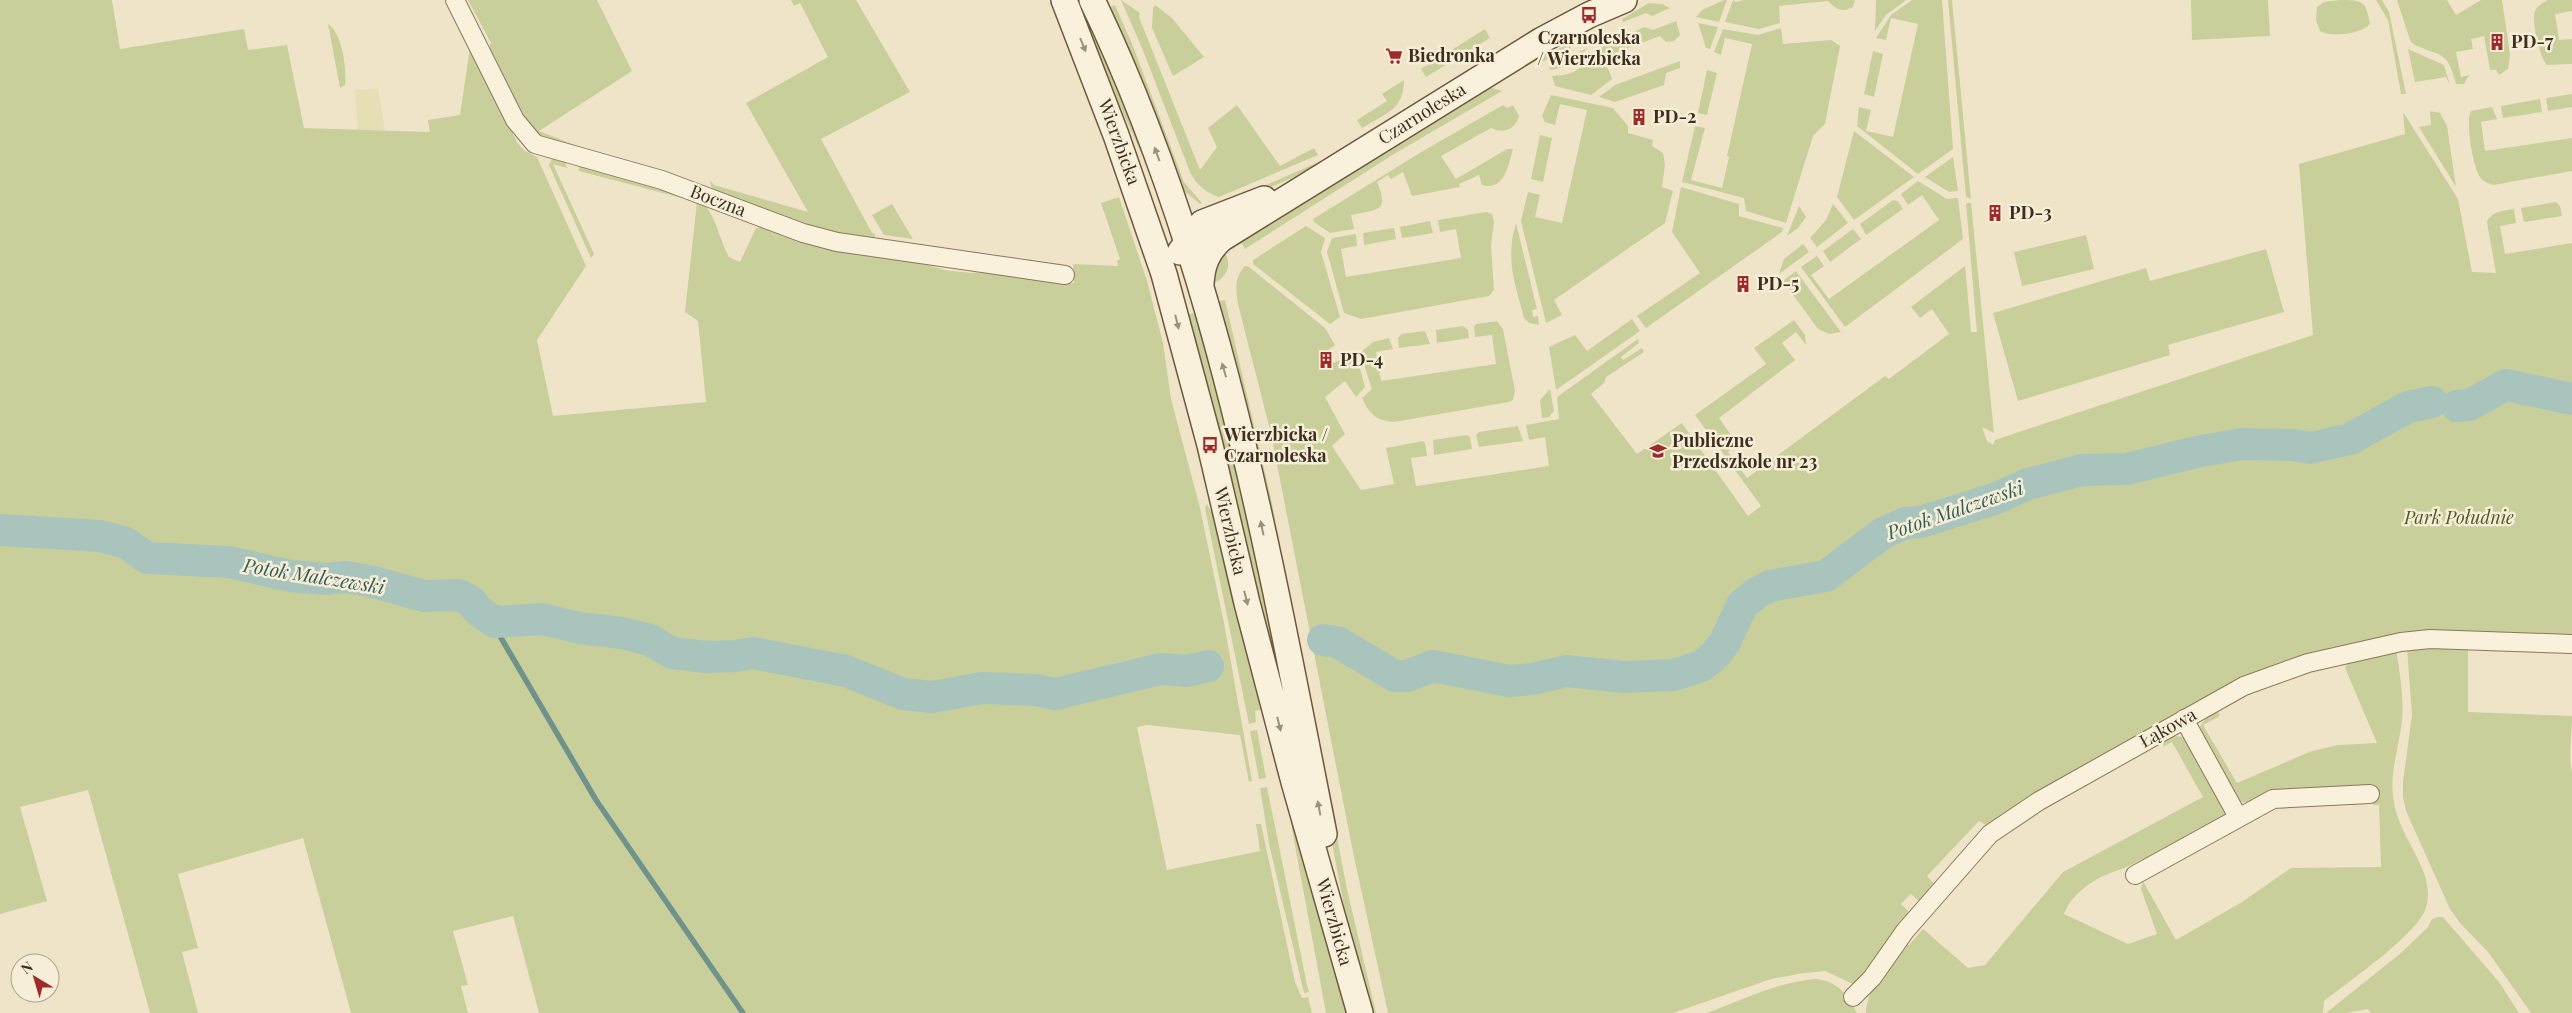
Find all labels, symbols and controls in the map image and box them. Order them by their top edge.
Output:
bus stop icon: Czarnoleska / Wierzbicka [1579,5,1599,25]
place label: Czarnoleska / Wierzbicka [1537,25,1641,70]
place label: PD-7 [2511,29,2554,53]
building icon: PD-7 [2487,32,2507,52]
one-way arrow [1079,38,1087,52]
place label: Biedronka [1408,43,1495,67]
supermarket icon: Biedronka [1384,46,1404,66]
street label: Czarnoleska [1373,77,1470,150]
street label: Wierzbicka [1093,94,1147,188]
place label: PD-2 [1653,104,1696,128]
building icon: PD-2 [1629,107,1649,127]
one-way arrow [1153,147,1160,162]
street label: Boczna [687,178,750,222]
place label: PD-3 [2009,200,2052,224]
building icon: PD-3 [1985,203,2005,223]
place label: PD-5 [1757,271,1799,295]
building icon: PD-5 [1733,274,1753,294]
one-way arrow [1173,314,1181,330]
place label: PD-4 [1340,347,1383,371]
building icon: PD-4 [1316,350,1336,370]
one-way arrow [1220,363,1228,378]
place label: Wierzbicka / Czarnoleska [1223,422,1329,467]
place label: Publiczne Przedszkole nr 23 [1672,428,1817,473]
bus stop icon: Wierzbicka / Czarnoleska [1200,435,1220,455]
school or university icon: Publiczne Przedszkole nr 23 [1648,441,1668,461]
water label: Potok Malczewski [1882,473,2027,545]
street label: Wierzbicka [1209,483,1253,577]
park label: Park Południe [2403,505,2514,529]
one-way arrow [1258,521,1266,536]
water label: Potok Malczewski [241,551,388,599]
one-way arrow [1242,591,1250,606]
street label: Łąkowa [2135,702,2200,753]
one-way arrow [1275,716,1283,731]
one-way arrow [1315,800,1323,816]
street label: Wierzbicka [1311,874,1359,968]
north arrow [10,953,60,1003]
text: N [17,957,37,978]

